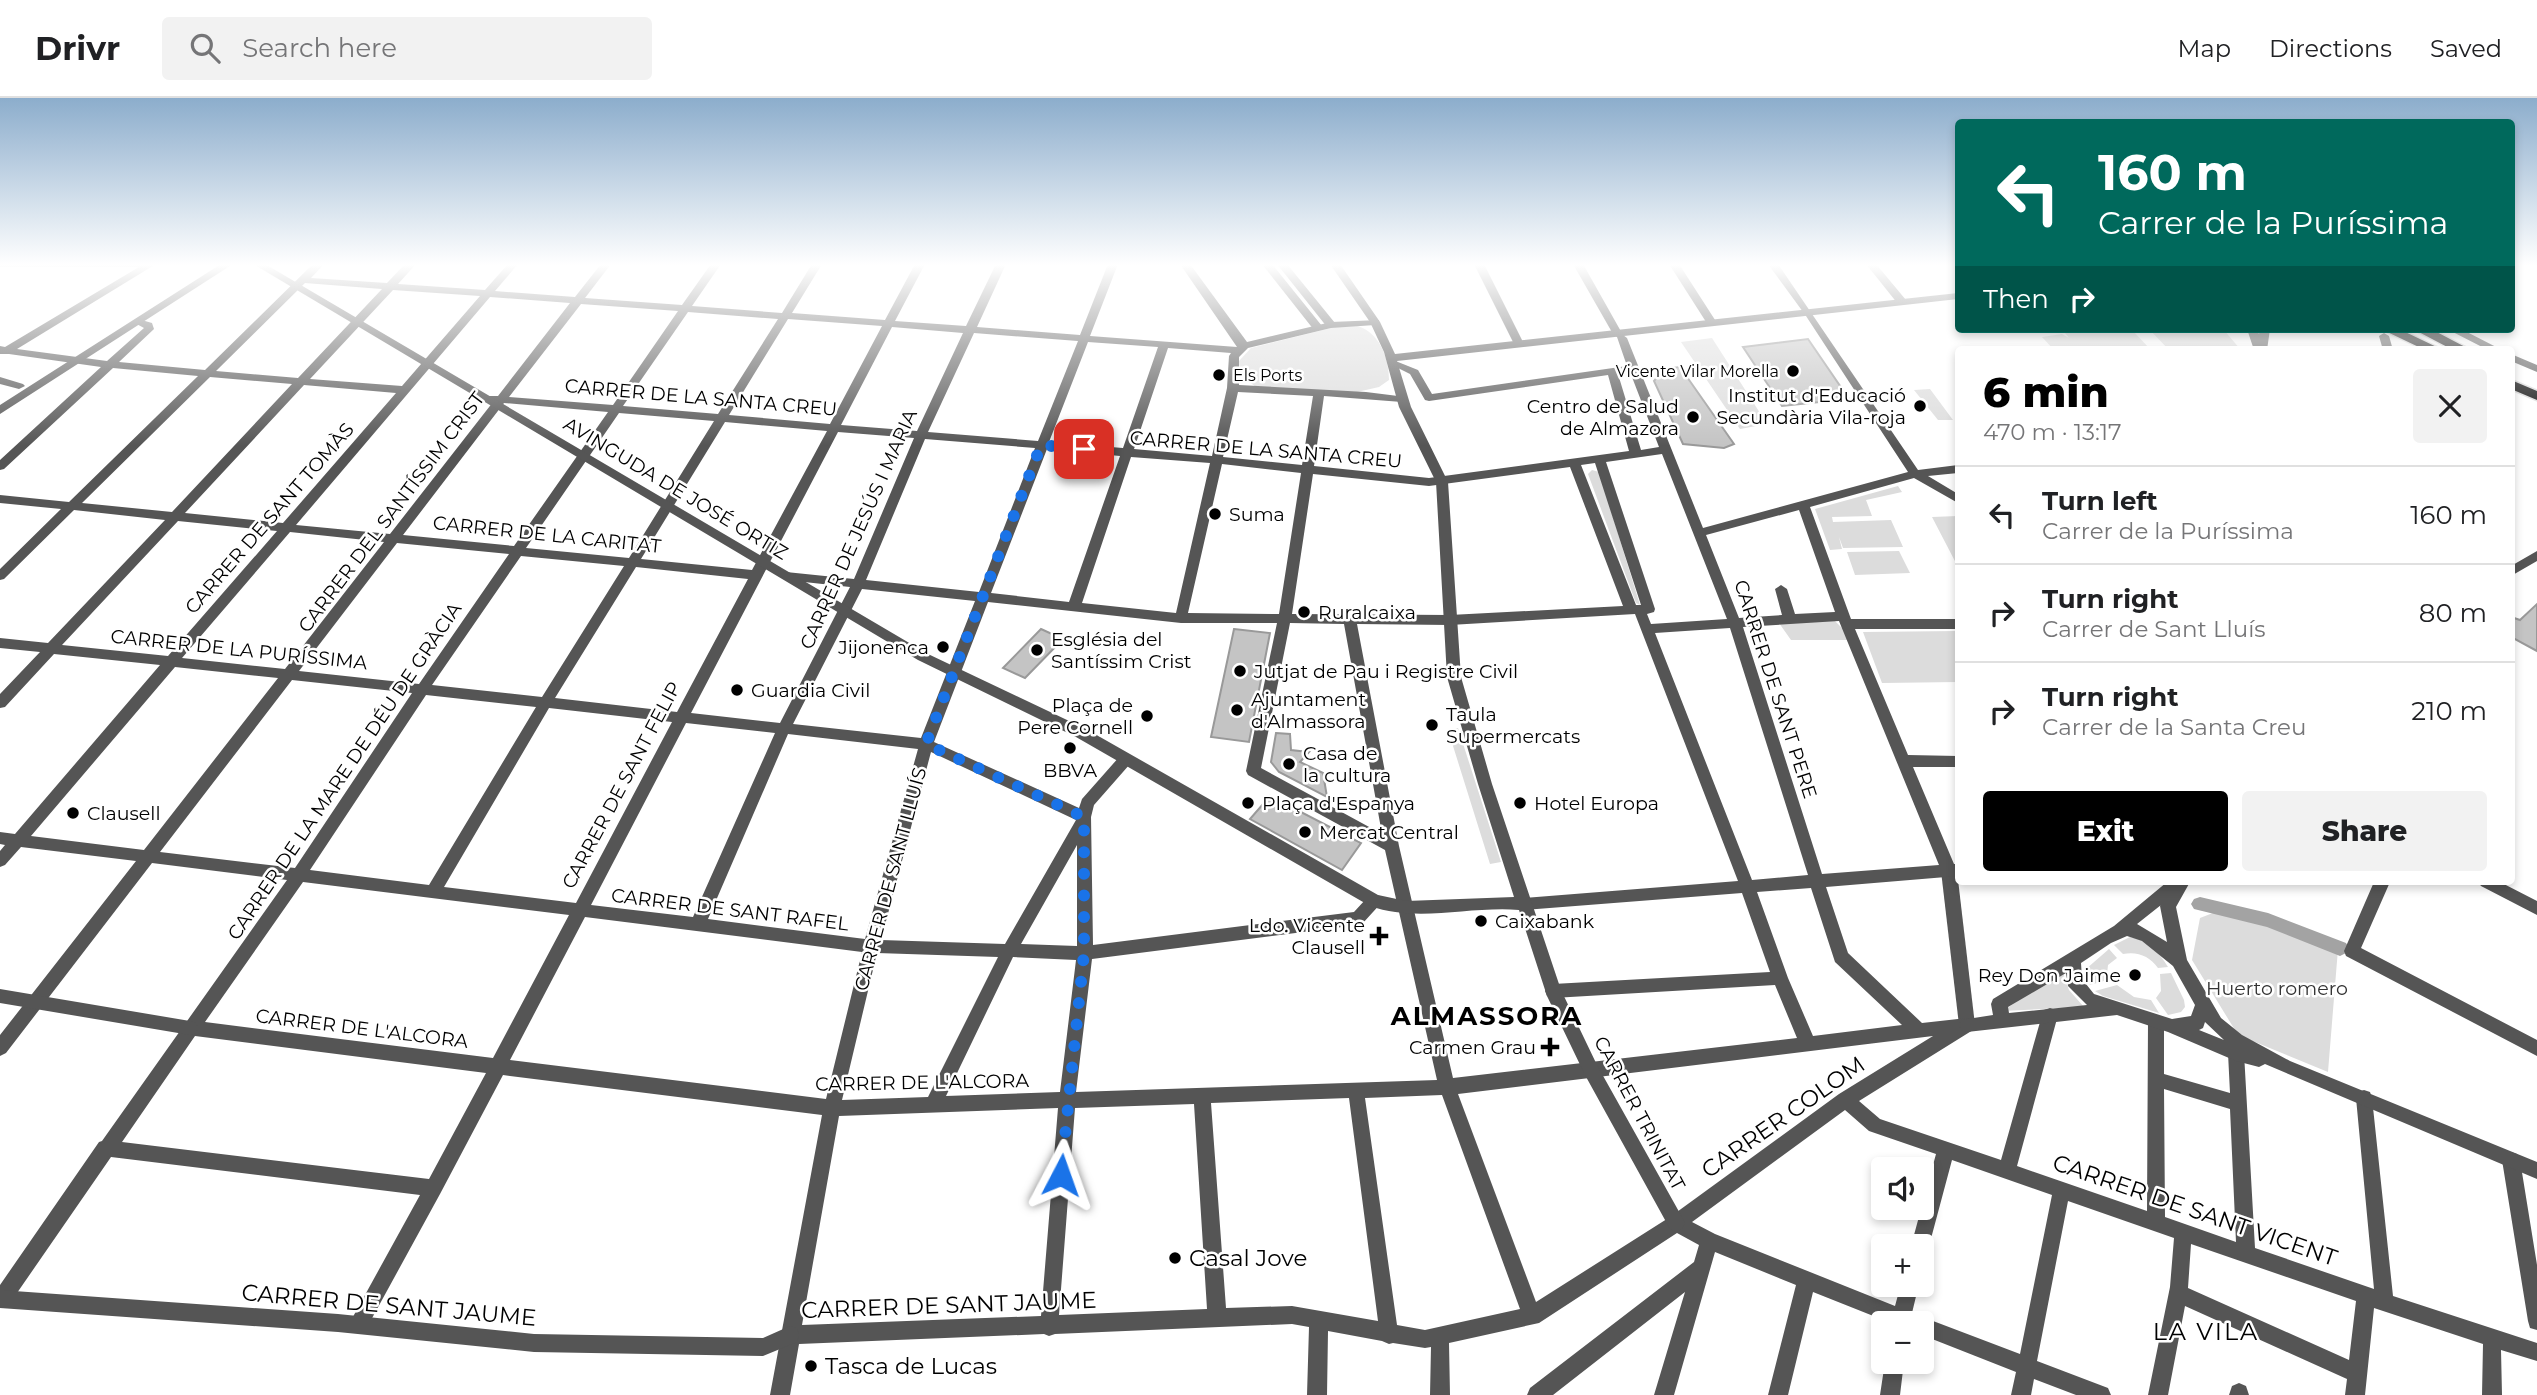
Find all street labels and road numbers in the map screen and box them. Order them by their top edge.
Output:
street label: CARRER DE LA SANTA CREU [564,374,838,421]
street label: CARRER DEL SANTÍSSIM CRIST [293,387,489,637]
street label: CARRER DE JESÚS I MARIA [795,405,922,653]
street label: AVINGUDA DE JOSÉ ORTIZ [559,412,792,565]
street label: CARRER DE SANT TOMÀS [180,418,359,619]
street label: CARRER DE LA SANTA CREU [1129,426,1403,473]
street label: CARRER DE LA CARITAT [432,511,662,558]
street label: CARRER DE SANT PERE [1729,577,1822,801]
street label: CARRER DE LA MARE DE DÉU DE GRÀCIA [223,598,467,944]
street label: CARRER DE LA PURÍSSIMA [110,625,369,674]
street label: CARRER DE SANT FELIP [557,678,686,893]
street label: CARRER DE SANT LLUÍS [850,765,931,993]
street label: CARRER DE SANT RAFEL [610,884,851,936]
street label: CARRER DE L'ALCORA [254,1004,470,1053]
street label: CARRER TRINITAT [1589,1032,1690,1194]
street label: CARRER COLOM [1696,1050,1870,1184]
street label: CARRER DE L'ALCORA [815,1069,1030,1096]
street label: CARRER DE SANT VICENT [2049,1148,2342,1272]
street label: CARRER DE SANT JAUME [241,1278,537,1332]
street label: CARRER DE SANT JAUME [801,1286,1097,1324]

